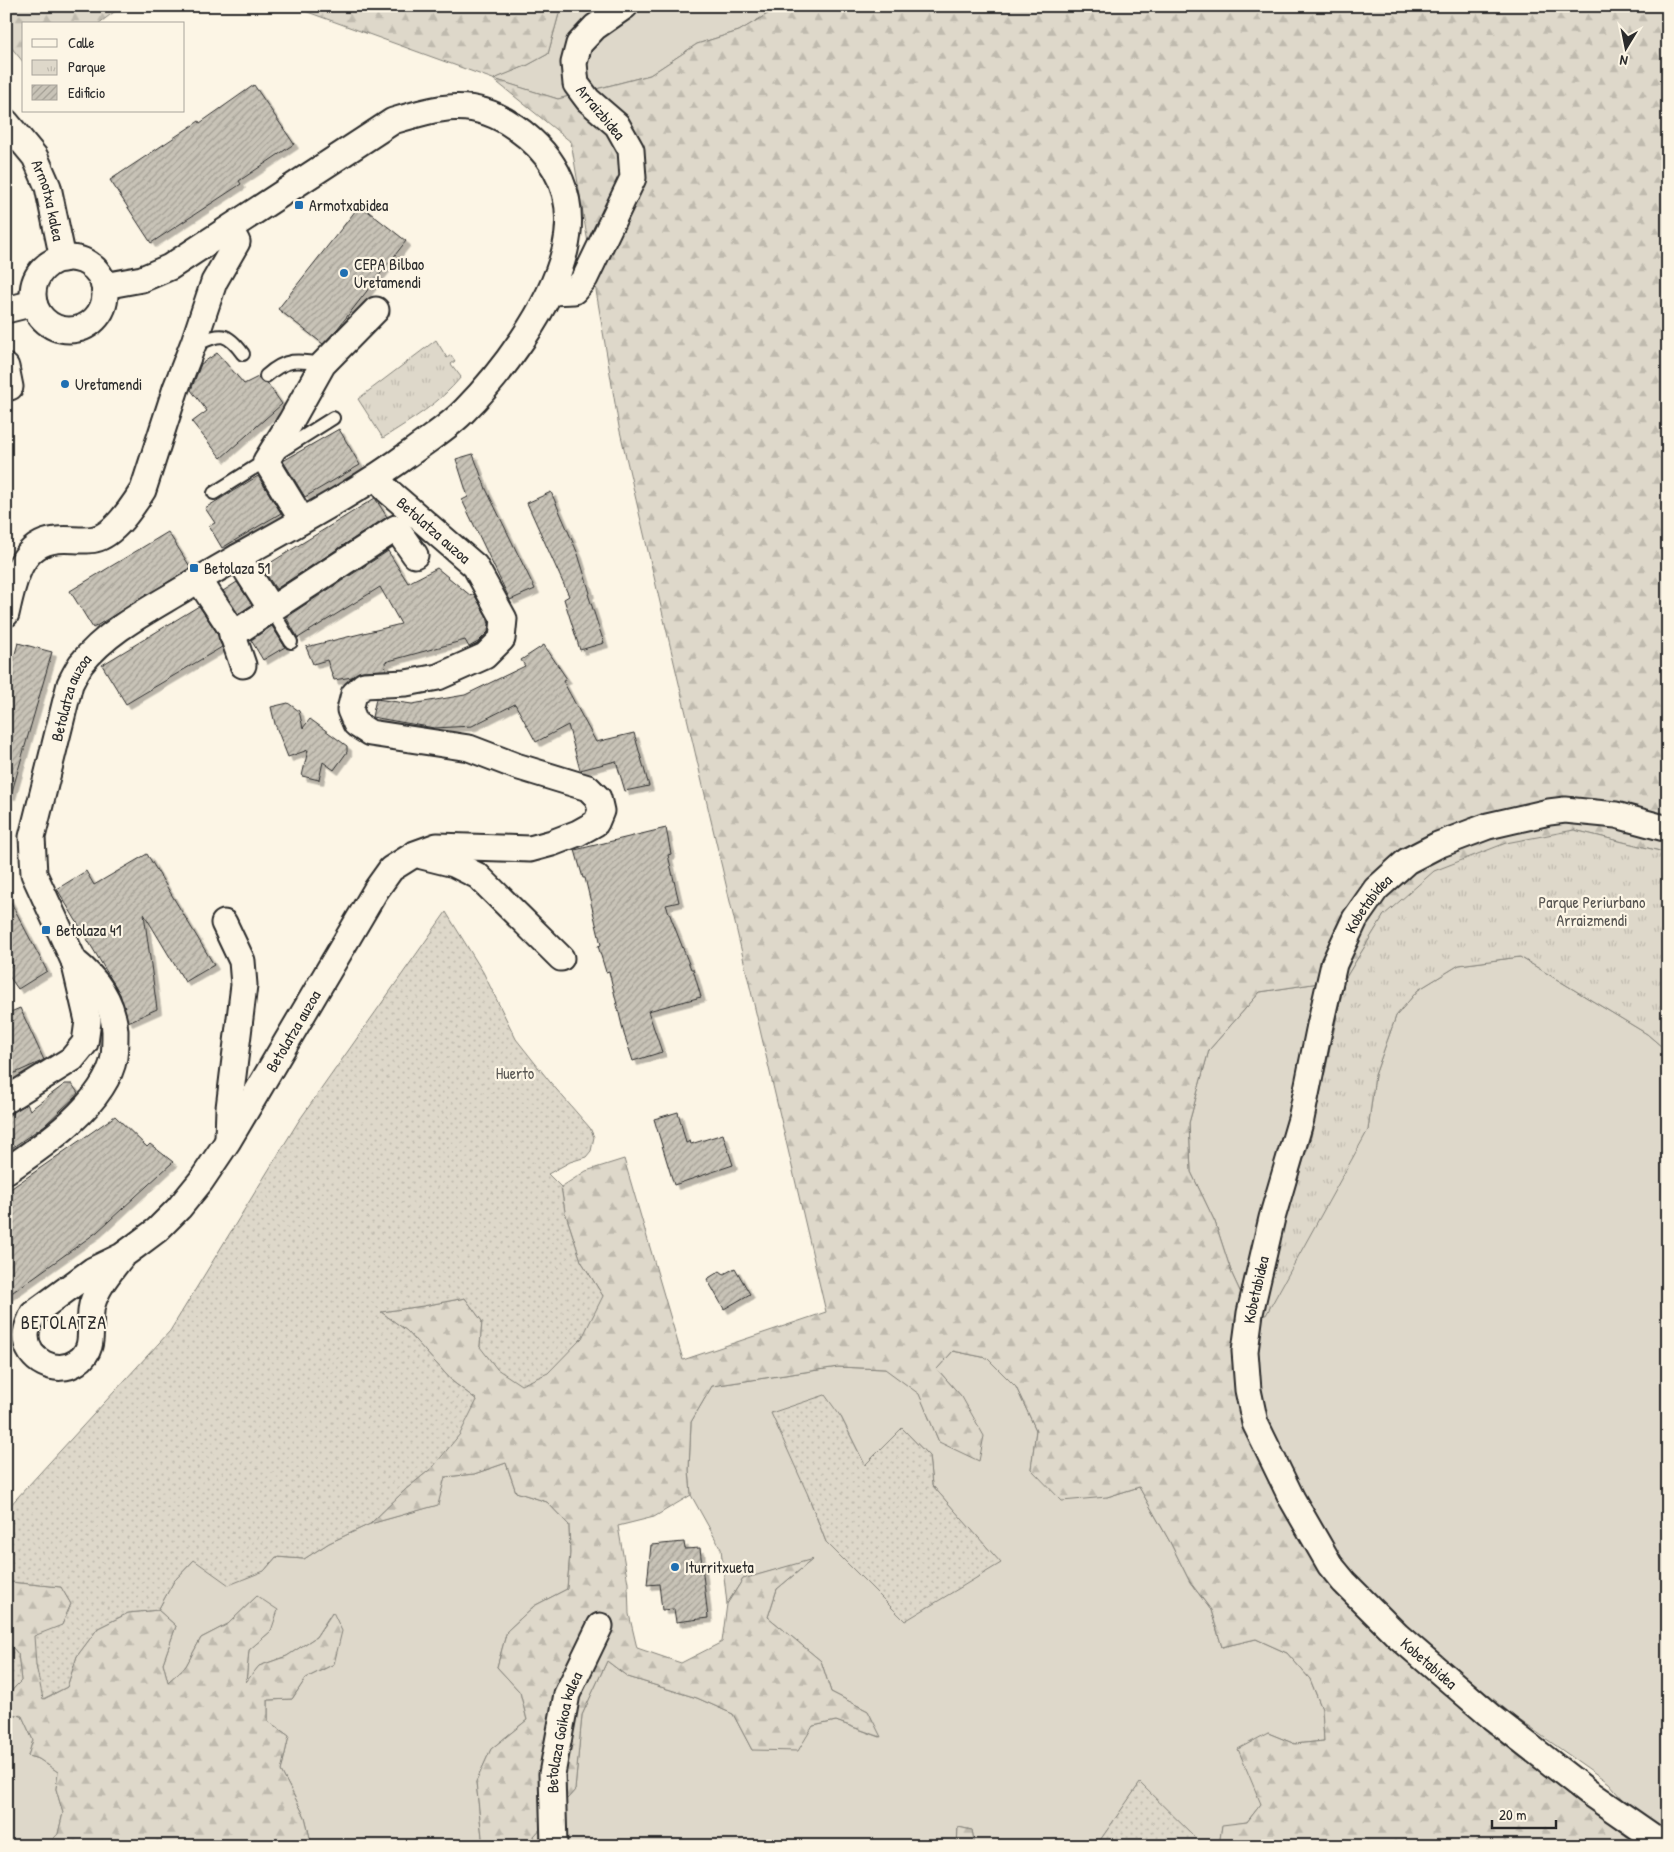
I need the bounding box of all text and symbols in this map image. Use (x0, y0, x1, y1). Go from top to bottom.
legend (22, 22, 185, 112)
north arrow (1602, 22, 1652, 72)
text: Calle (68, 32, 95, 53)
text: N (1618, 51, 1629, 71)
text: Parque (68, 56, 106, 77)
street label: Arraizbidea (571, 80, 631, 144)
text: Edificio (68, 82, 105, 103)
street label: Armotxa kalea (26, 156, 70, 243)
place label: Armotxabidea (309, 194, 388, 216)
marker: Armotxabidea (293, 199, 305, 211)
place label: CEPA Bilbao Uretamendi (354, 253, 425, 293)
marker: CEPA Bilbao Uretamendi (338, 267, 350, 279)
place label: Uretamendi (75, 373, 142, 395)
marker: Uretamendi (59, 378, 71, 390)
street label: Betolatza auzoa (392, 492, 476, 568)
place label: Betolaza 51 (204, 557, 271, 579)
marker: Betolaza 51 (188, 562, 200, 574)
street label: Betolatza auzoa (45, 649, 96, 743)
street label: Kobetabidea (1339, 869, 1397, 937)
park label: Parque Periurbano Arraizmendi (1539, 891, 1646, 931)
place label: Betolaza 41 (56, 919, 122, 941)
marker: Betolaza 41 (40, 924, 52, 936)
street label: Betolatza auzoa (260, 986, 326, 1076)
park label: Huerto (496, 1062, 535, 1084)
street label: Kobetabidea (1238, 1254, 1274, 1325)
district label: BETOLATZA (21, 1310, 107, 1335)
place label: Iturritxueta (685, 1556, 754, 1578)
marker: Iturritxueta (669, 1561, 681, 1573)
street label: Kobetabidea (1396, 1632, 1462, 1694)
street label: Betolaza Goikoa kalea (541, 1668, 587, 1794)
scale bar (1492, 1797, 1555, 1829)
text: 20 m (1499, 1804, 1526, 1825)

